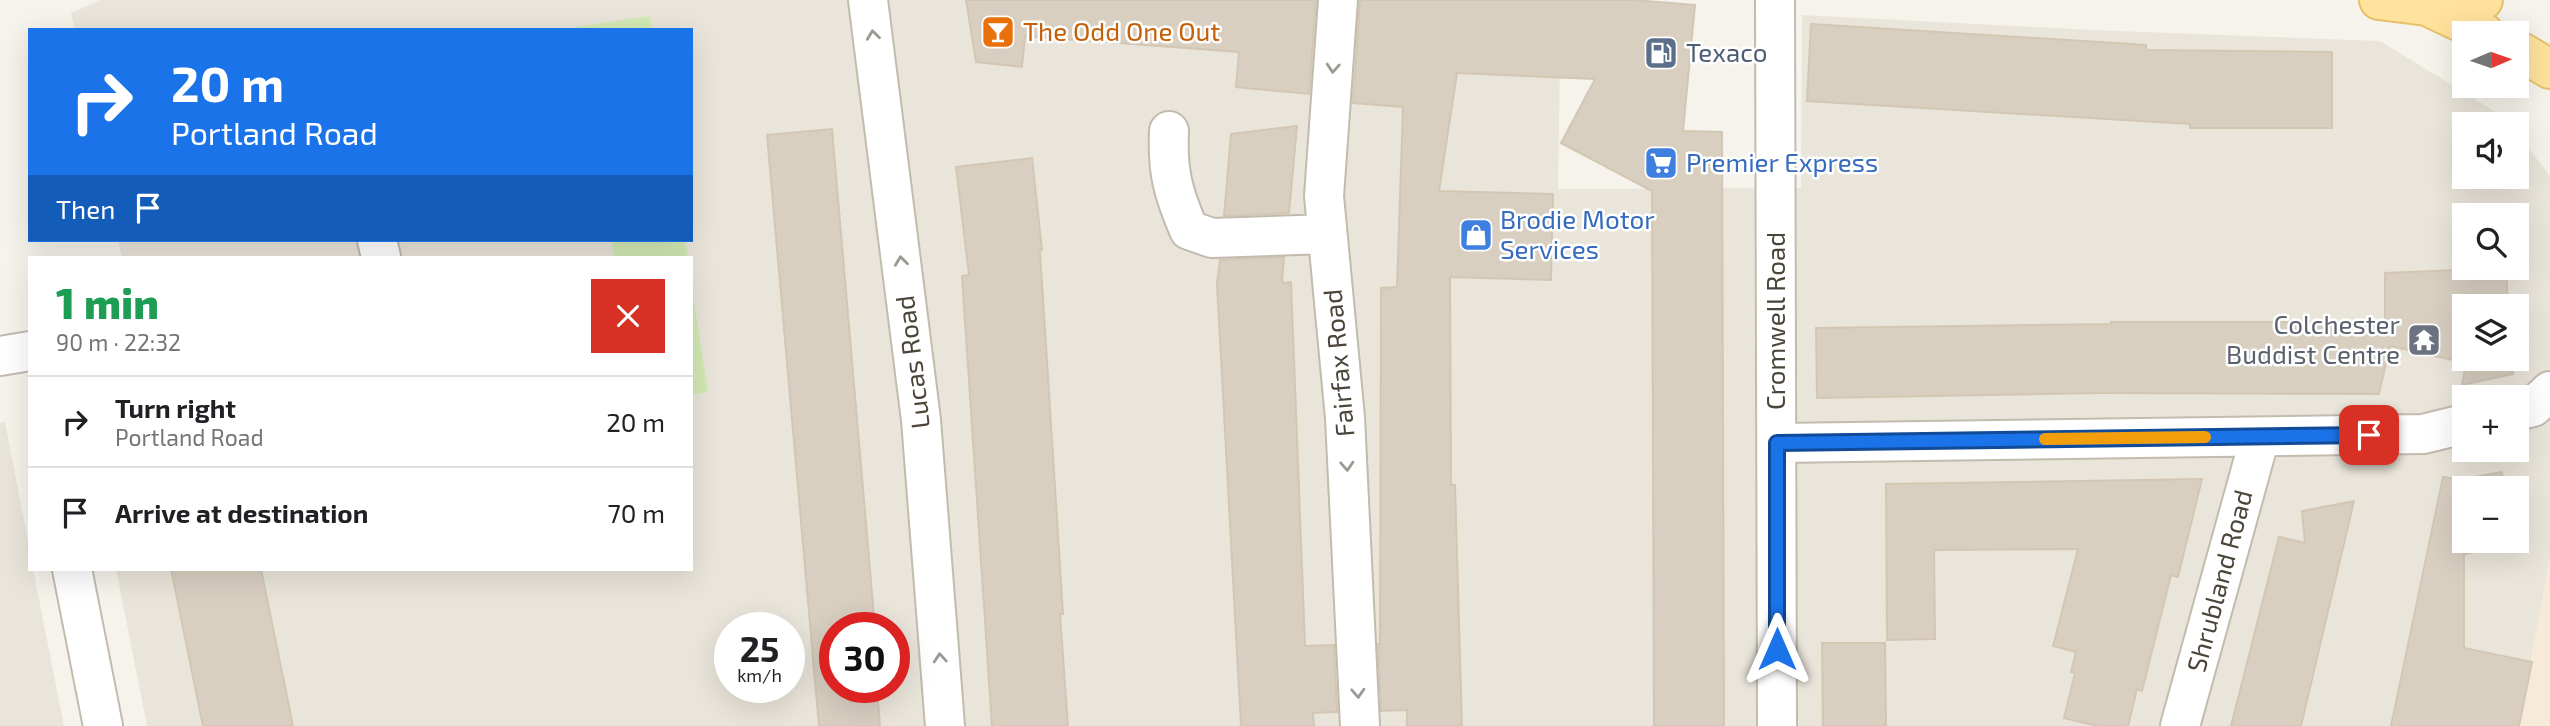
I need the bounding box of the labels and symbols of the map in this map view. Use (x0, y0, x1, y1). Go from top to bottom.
bar icon: The Odd One Out (979, 13, 1017, 51)
place label: The Odd One Out (1023, 15, 1220, 46)
north arrow (2452, 21, 2529, 98)
one-way arrow (865, 29, 880, 41)
fuel station icon: Texaco (1642, 34, 1680, 72)
place label: Texaco (1686, 36, 1767, 67)
one-way arrow (1326, 63, 1341, 74)
supermarket icon: Premier Express (1642, 144, 1680, 182)
place label: Premier Express (1686, 146, 1878, 177)
place label: Brodie Motor Services (1500, 203, 1655, 264)
shop icon: Brodie Motor Services (1457, 216, 1495, 254)
street label: Cromwell Road (1759, 232, 1790, 410)
one-way arrow (894, 255, 909, 267)
street label: Fairfax Road (1316, 288, 1359, 438)
street label: Lucas Road (888, 294, 935, 431)
place label: Colchester Buddist Centre (2226, 308, 2400, 369)
temple icon: Colchester Buddist Centre (2405, 321, 2443, 359)
pin (2339, 405, 2399, 465)
one-way arrow (1340, 460, 1355, 471)
street label: Shrubland Road (2179, 486, 2258, 675)
speed limit sign: 30 (819, 612, 910, 703)
position arrow (1740, 612, 1814, 686)
one-way arrow (933, 652, 948, 663)
one-way arrow (1351, 688, 1366, 699)

